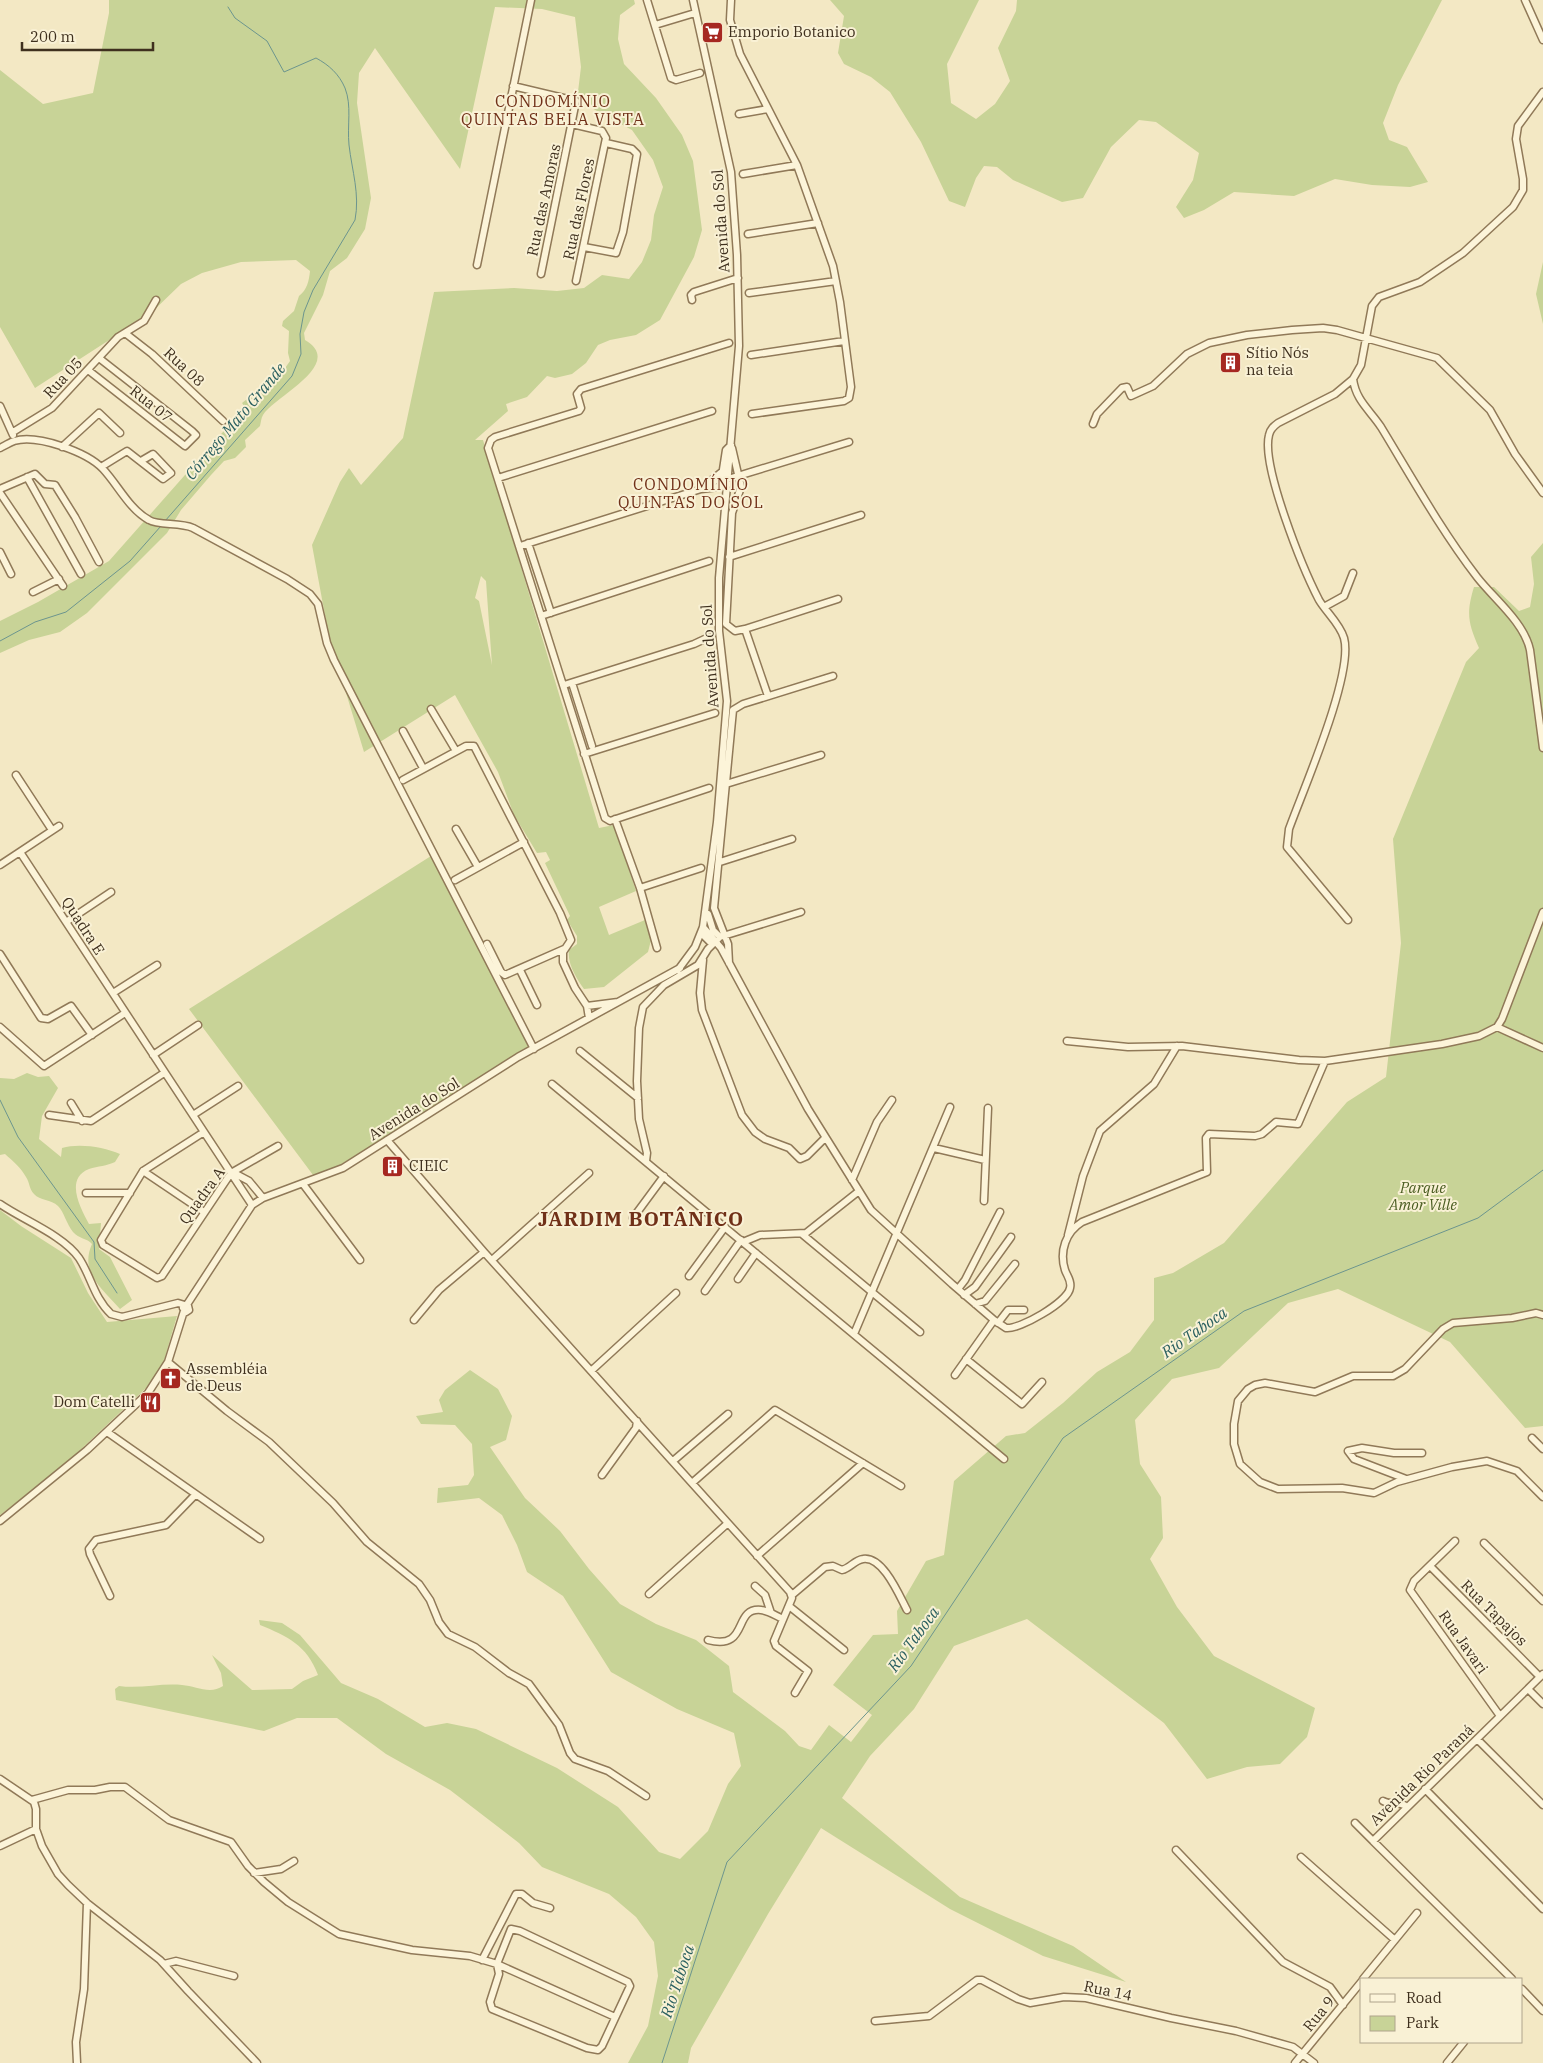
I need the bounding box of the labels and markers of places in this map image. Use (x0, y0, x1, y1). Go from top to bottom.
supermarket icon: Emporio Botanico (700, 20, 724, 44)
place label: Emporio Botanico (728, 22, 855, 41)
place label: Sítio Nós na teia (1246, 343, 1309, 379)
building icon: Sítio Nós na teia (1218, 350, 1242, 374)
building icon: CIEIC (381, 1154, 405, 1178)
place label: CIEIC (409, 1156, 448, 1175)
place label: Assembléia de Deus (186, 1359, 268, 1395)
church icon: Assembléia de Deus (158, 1366, 182, 1390)
restaurant icon: Dom Catelli (139, 1390, 163, 1414)
place label: Dom Catelli (53, 1392, 135, 1411)

